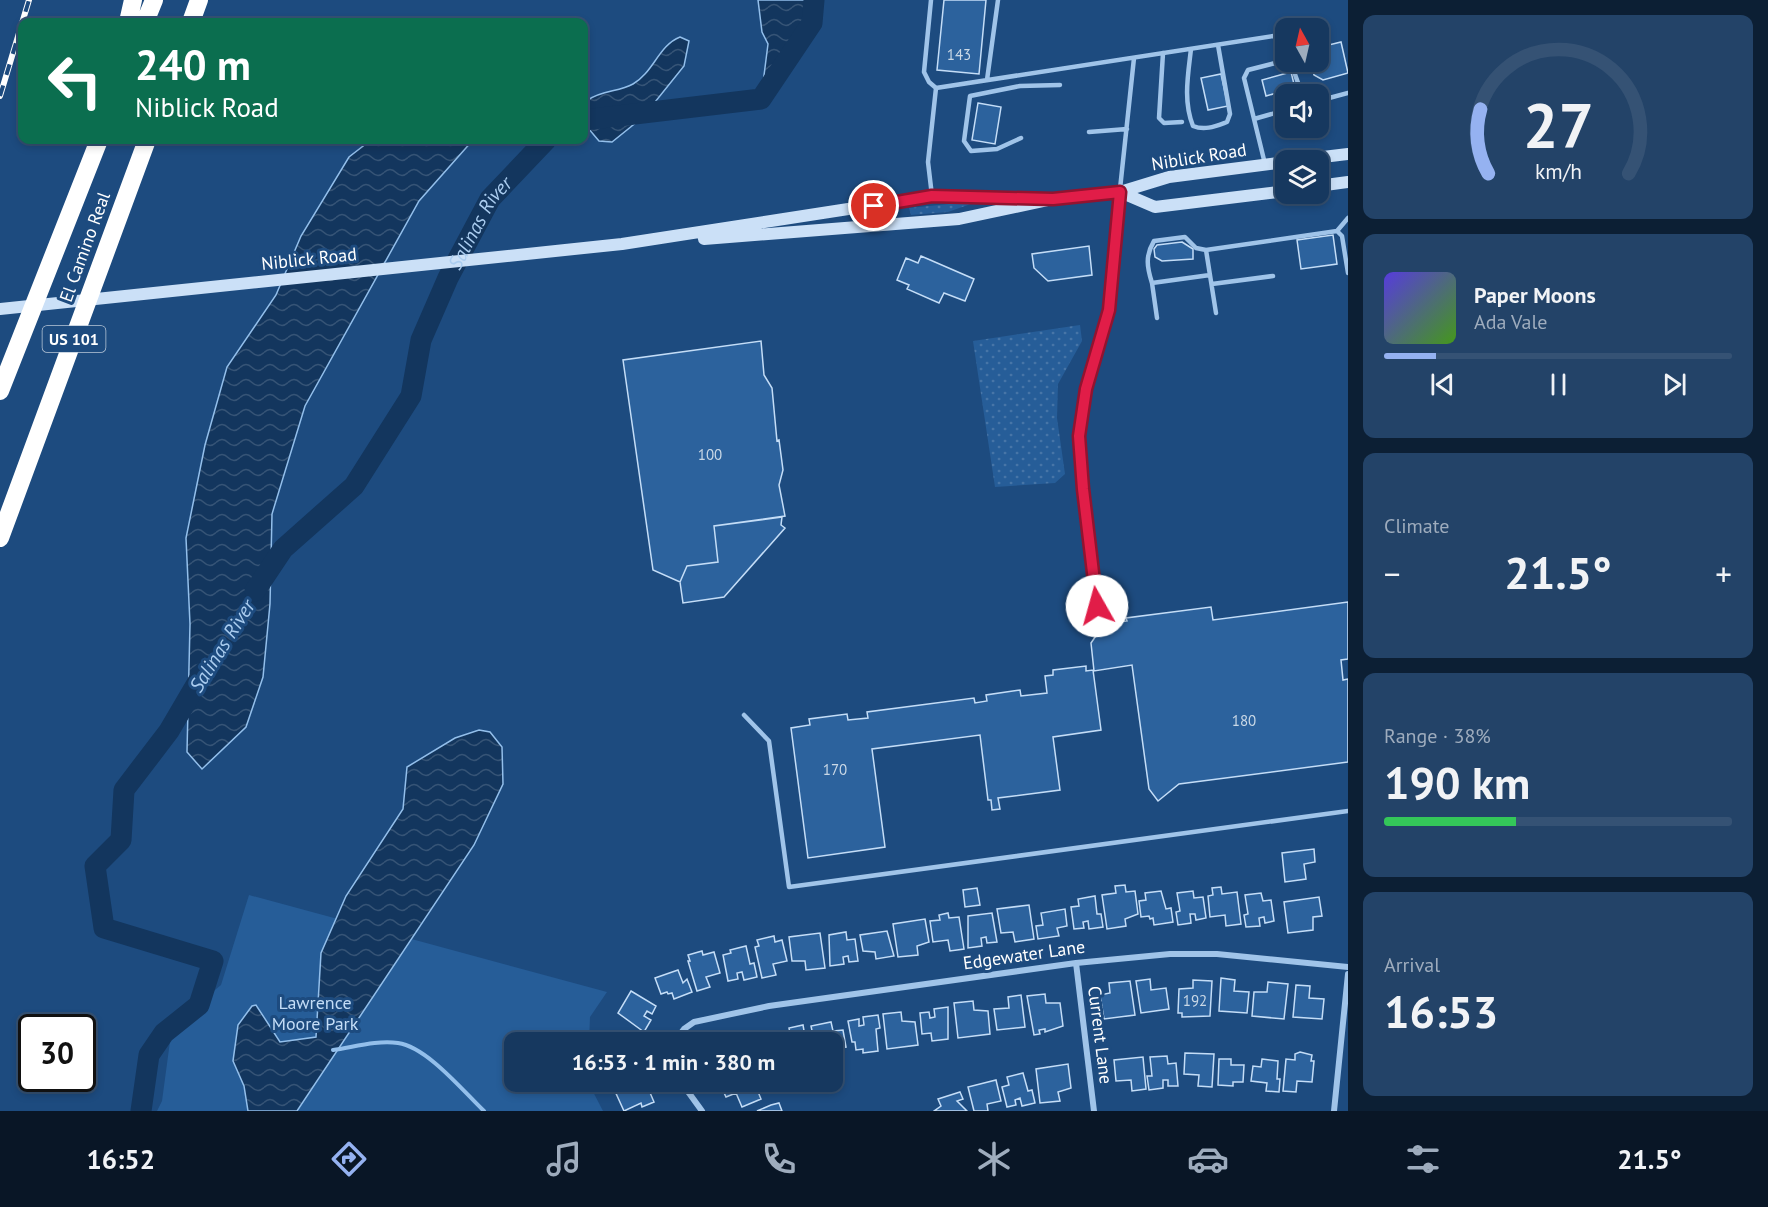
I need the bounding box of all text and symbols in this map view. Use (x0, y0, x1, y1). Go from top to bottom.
north arrow (1275, 18, 1329, 72)
map controls (1275, 18, 1329, 204)
text: 240 m (135, 37, 251, 92)
icon: left (36, 42, 114, 120)
house number: 143 (947, 45, 971, 64)
button: sound (1275, 84, 1329, 138)
text: 27 (1523, 84, 1593, 165)
text: Niblick Road (135, 90, 279, 124)
street label: Niblick Road (1150, 138, 1248, 175)
button: layers (1275, 150, 1329, 204)
text: km/h (1534, 157, 1581, 185)
water label: Salinas River (442, 170, 519, 274)
pin (848, 180, 899, 231)
street label: El Camino Real (54, 188, 115, 305)
icon: arrive (857, 189, 890, 222)
street label: Niblick Road (260, 242, 358, 275)
text: Paper Moons (1474, 281, 1596, 309)
text: Ada Vale (1474, 309, 1547, 335)
road number: US 101 (42, 326, 106, 352)
icon: previous (1426, 368, 1459, 401)
icon: pause (1542, 368, 1575, 401)
icon: next (1658, 368, 1691, 401)
house number: 100 (698, 445, 722, 464)
text: Climate (1384, 513, 1450, 539)
text: 21.5° (1504, 543, 1612, 601)
text: − (1384, 552, 1401, 595)
text: + (1715, 552, 1732, 595)
position arrow (1065, 574, 1129, 638)
water label: Salinas River (183, 594, 261, 697)
house number: 180 (1232, 711, 1256, 730)
text: Range · 38% (1384, 723, 1491, 749)
text: 190 km (1384, 753, 1530, 811)
house number: 170 (823, 760, 847, 779)
street label: Edgewater Lane (961, 935, 1086, 974)
text: Arrival (1384, 952, 1440, 978)
text: 16:53 (1384, 982, 1498, 1040)
street label: Current Lane (1083, 985, 1118, 1085)
park label: Lawrence Moore Park (272, 991, 359, 1035)
house number: 192 (1183, 991, 1207, 1010)
speed limit sign: 30 (18, 1014, 96, 1092)
text: 16:53 · 1 min · 380 m (572, 1048, 775, 1076)
icon: directions (328, 1138, 370, 1180)
icon: music (543, 1138, 585, 1180)
icon: phone (758, 1138, 800, 1180)
icon: climate (973, 1138, 1015, 1180)
icon: car (1187, 1138, 1229, 1180)
icon: filters (1402, 1138, 1444, 1180)
text: 16:52 (86, 1142, 155, 1176)
text: 21.5° (1617, 1142, 1682, 1176)

